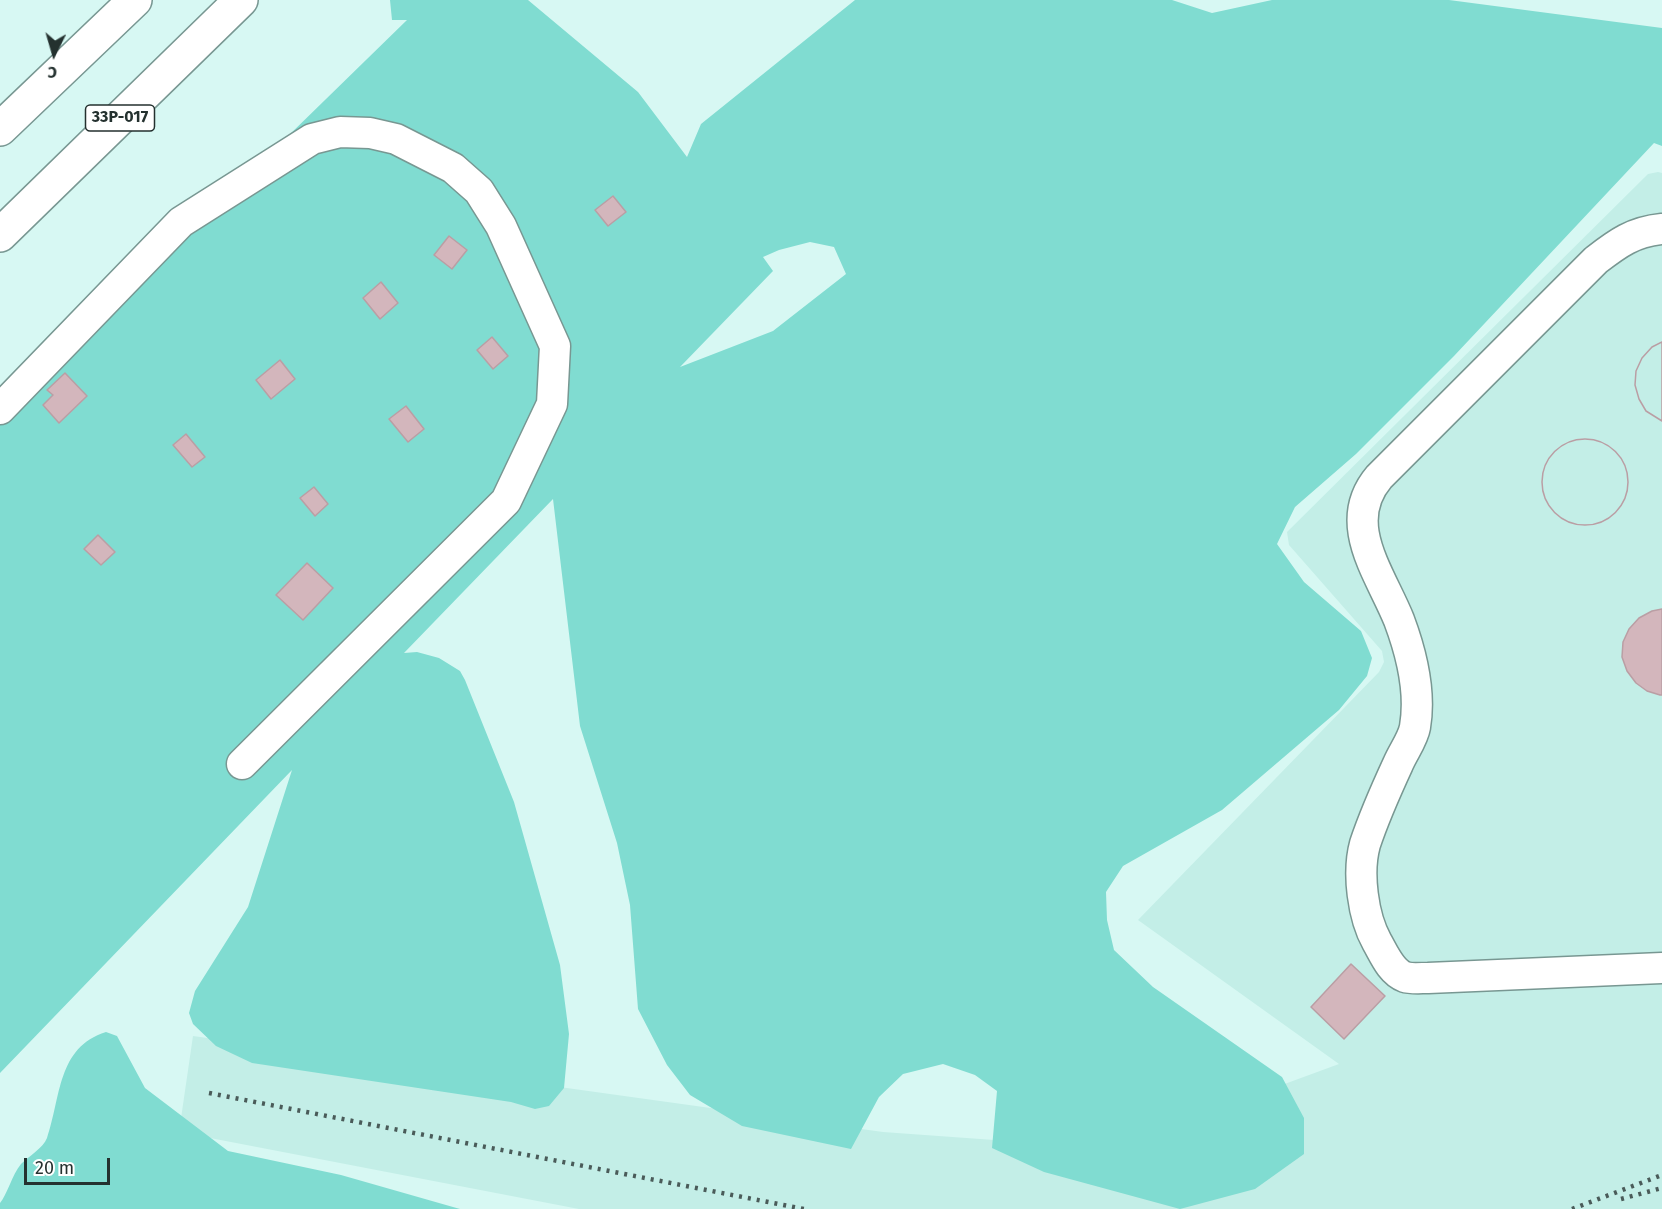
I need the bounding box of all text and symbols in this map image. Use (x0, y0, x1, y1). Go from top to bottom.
north arrow (24, 24, 84, 84)
text: С (47, 63, 58, 82)
road number: 33Р-017 (86, 105, 154, 131)
scale bar (27, 1146, 112, 1184)
text: 20 m (35, 1157, 74, 1179)

